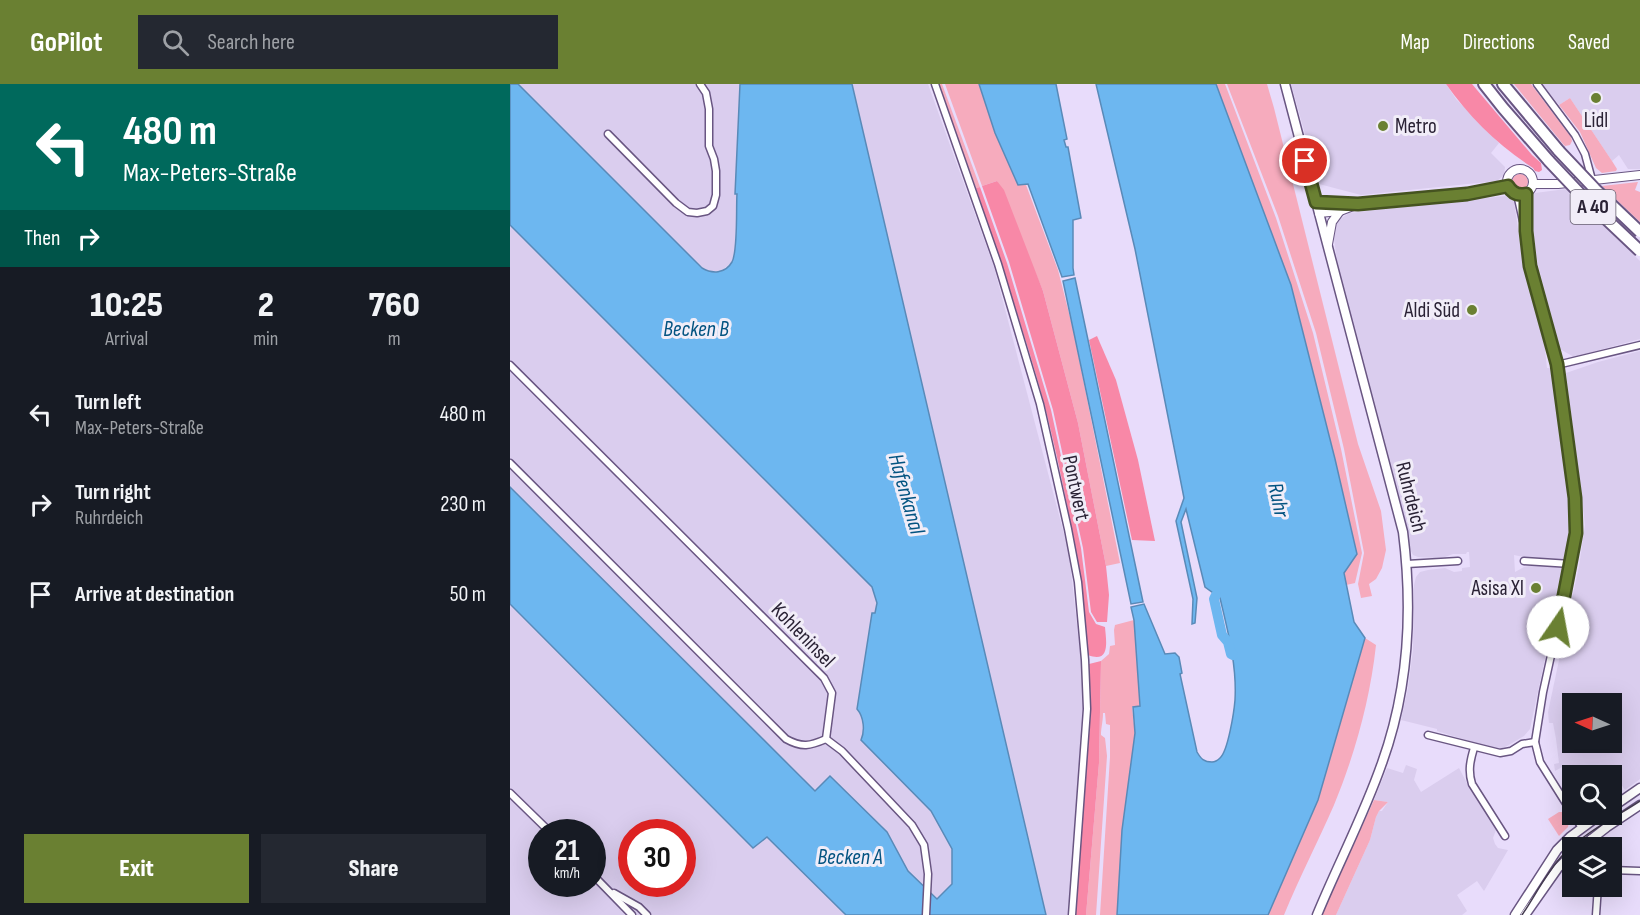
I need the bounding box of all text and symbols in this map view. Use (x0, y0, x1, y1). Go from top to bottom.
search box (138, 15, 558, 69)
text: GoPilot (30, 26, 102, 59)
icon: search (159, 26, 192, 59)
text: Search here (207, 29, 295, 56)
text: Map (1400, 30, 1430, 55)
text: Directions (1463, 30, 1535, 55)
text: Saved (1568, 30, 1610, 55)
marker: Lidl (1589, 91, 1603, 105)
text: 480 m (123, 106, 217, 157)
icon: left (24, 108, 102, 186)
place label: Lidl (1584, 108, 1608, 133)
place label: Metro (1395, 114, 1437, 139)
marker: Metro (1376, 119, 1390, 133)
pin (1279, 135, 1330, 186)
icon: arrive (1288, 144, 1321, 177)
text: Max-Peters-Straße (123, 157, 297, 189)
road number: A 40 (1570, 190, 1616, 224)
icon: right (72, 222, 105, 255)
text: Then (24, 225, 60, 252)
text: 10:25 (90, 284, 163, 327)
text: 2 (258, 284, 274, 327)
text: 760 (368, 284, 420, 327)
place label: Aldi Süd (1403, 298, 1460, 323)
marker: Aldi Süd (1465, 303, 1479, 317)
water label: Becken B (663, 316, 729, 343)
text: Arrival (105, 327, 148, 351)
text: min (253, 327, 278, 351)
text: m (388, 327, 401, 351)
text: Turn left (75, 389, 141, 416)
icon: left (24, 398, 57, 431)
text: 480 m (440, 401, 486, 428)
text: Max-Peters-Straße (75, 416, 204, 440)
water label: Hafenkanal (882, 451, 931, 538)
street label: Pontwert (1057, 453, 1095, 523)
street label: Ruhrdeich (1390, 459, 1432, 535)
text: Turn right (75, 479, 151, 506)
water label: Ruhr (1261, 480, 1295, 520)
icon: right (24, 488, 57, 521)
text: 230 m (440, 491, 486, 518)
text: Ruhrdeich (75, 506, 143, 530)
place label: Asisa XI (1471, 576, 1524, 601)
icon: arrive (24, 578, 57, 611)
text: Arrive at destination (75, 581, 234, 608)
text: 50 m (450, 581, 486, 608)
marker: Asisa XI (1529, 581, 1543, 595)
position arrow (1526, 595, 1590, 659)
street label: Kohleninsel (766, 597, 840, 673)
north arrow (1562, 693, 1622, 753)
map controls (1562, 693, 1622, 897)
button: search (1562, 765, 1622, 825)
speed limit sign: 30 (618, 819, 696, 897)
text: 21 (555, 833, 579, 869)
button: Exit (24, 834, 249, 903)
button: Share (261, 834, 486, 903)
button: layers (1562, 837, 1622, 897)
water label: Becken A (817, 844, 883, 871)
text: km/h (554, 864, 580, 883)

